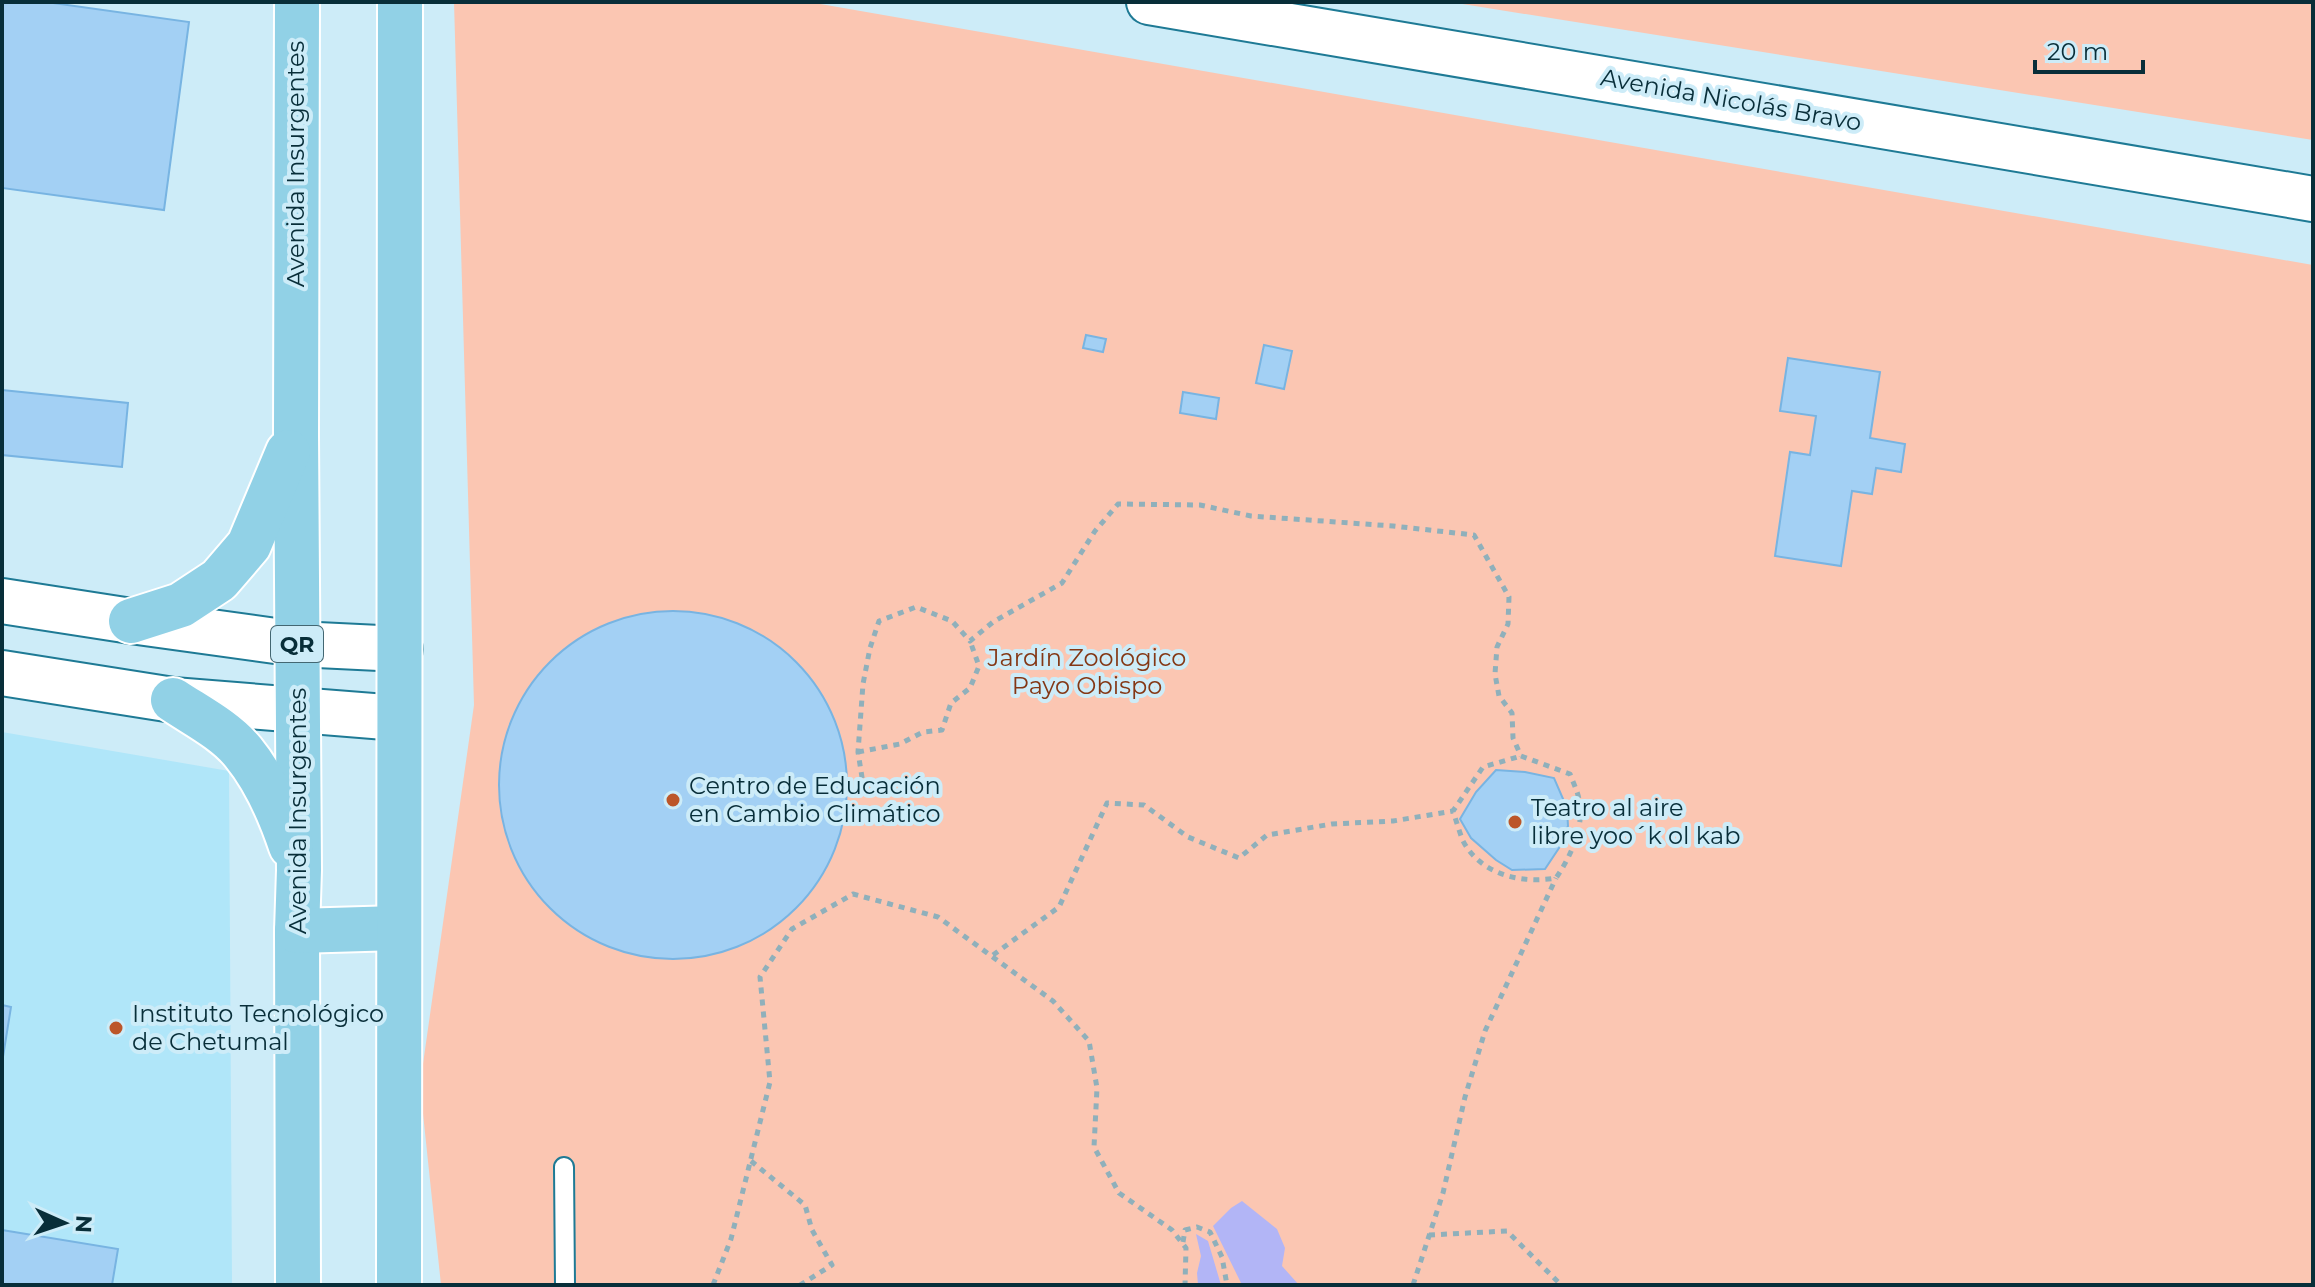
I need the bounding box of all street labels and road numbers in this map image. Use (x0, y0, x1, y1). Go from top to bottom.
street label: Avenida Insurgentes (281, 41, 310, 287)
street label: Avenida Nicolás Bravo (1598, 62, 1864, 137)
road number: QR (271, 626, 323, 662)
street label: Avenida Insurgentes (283, 688, 312, 934)

